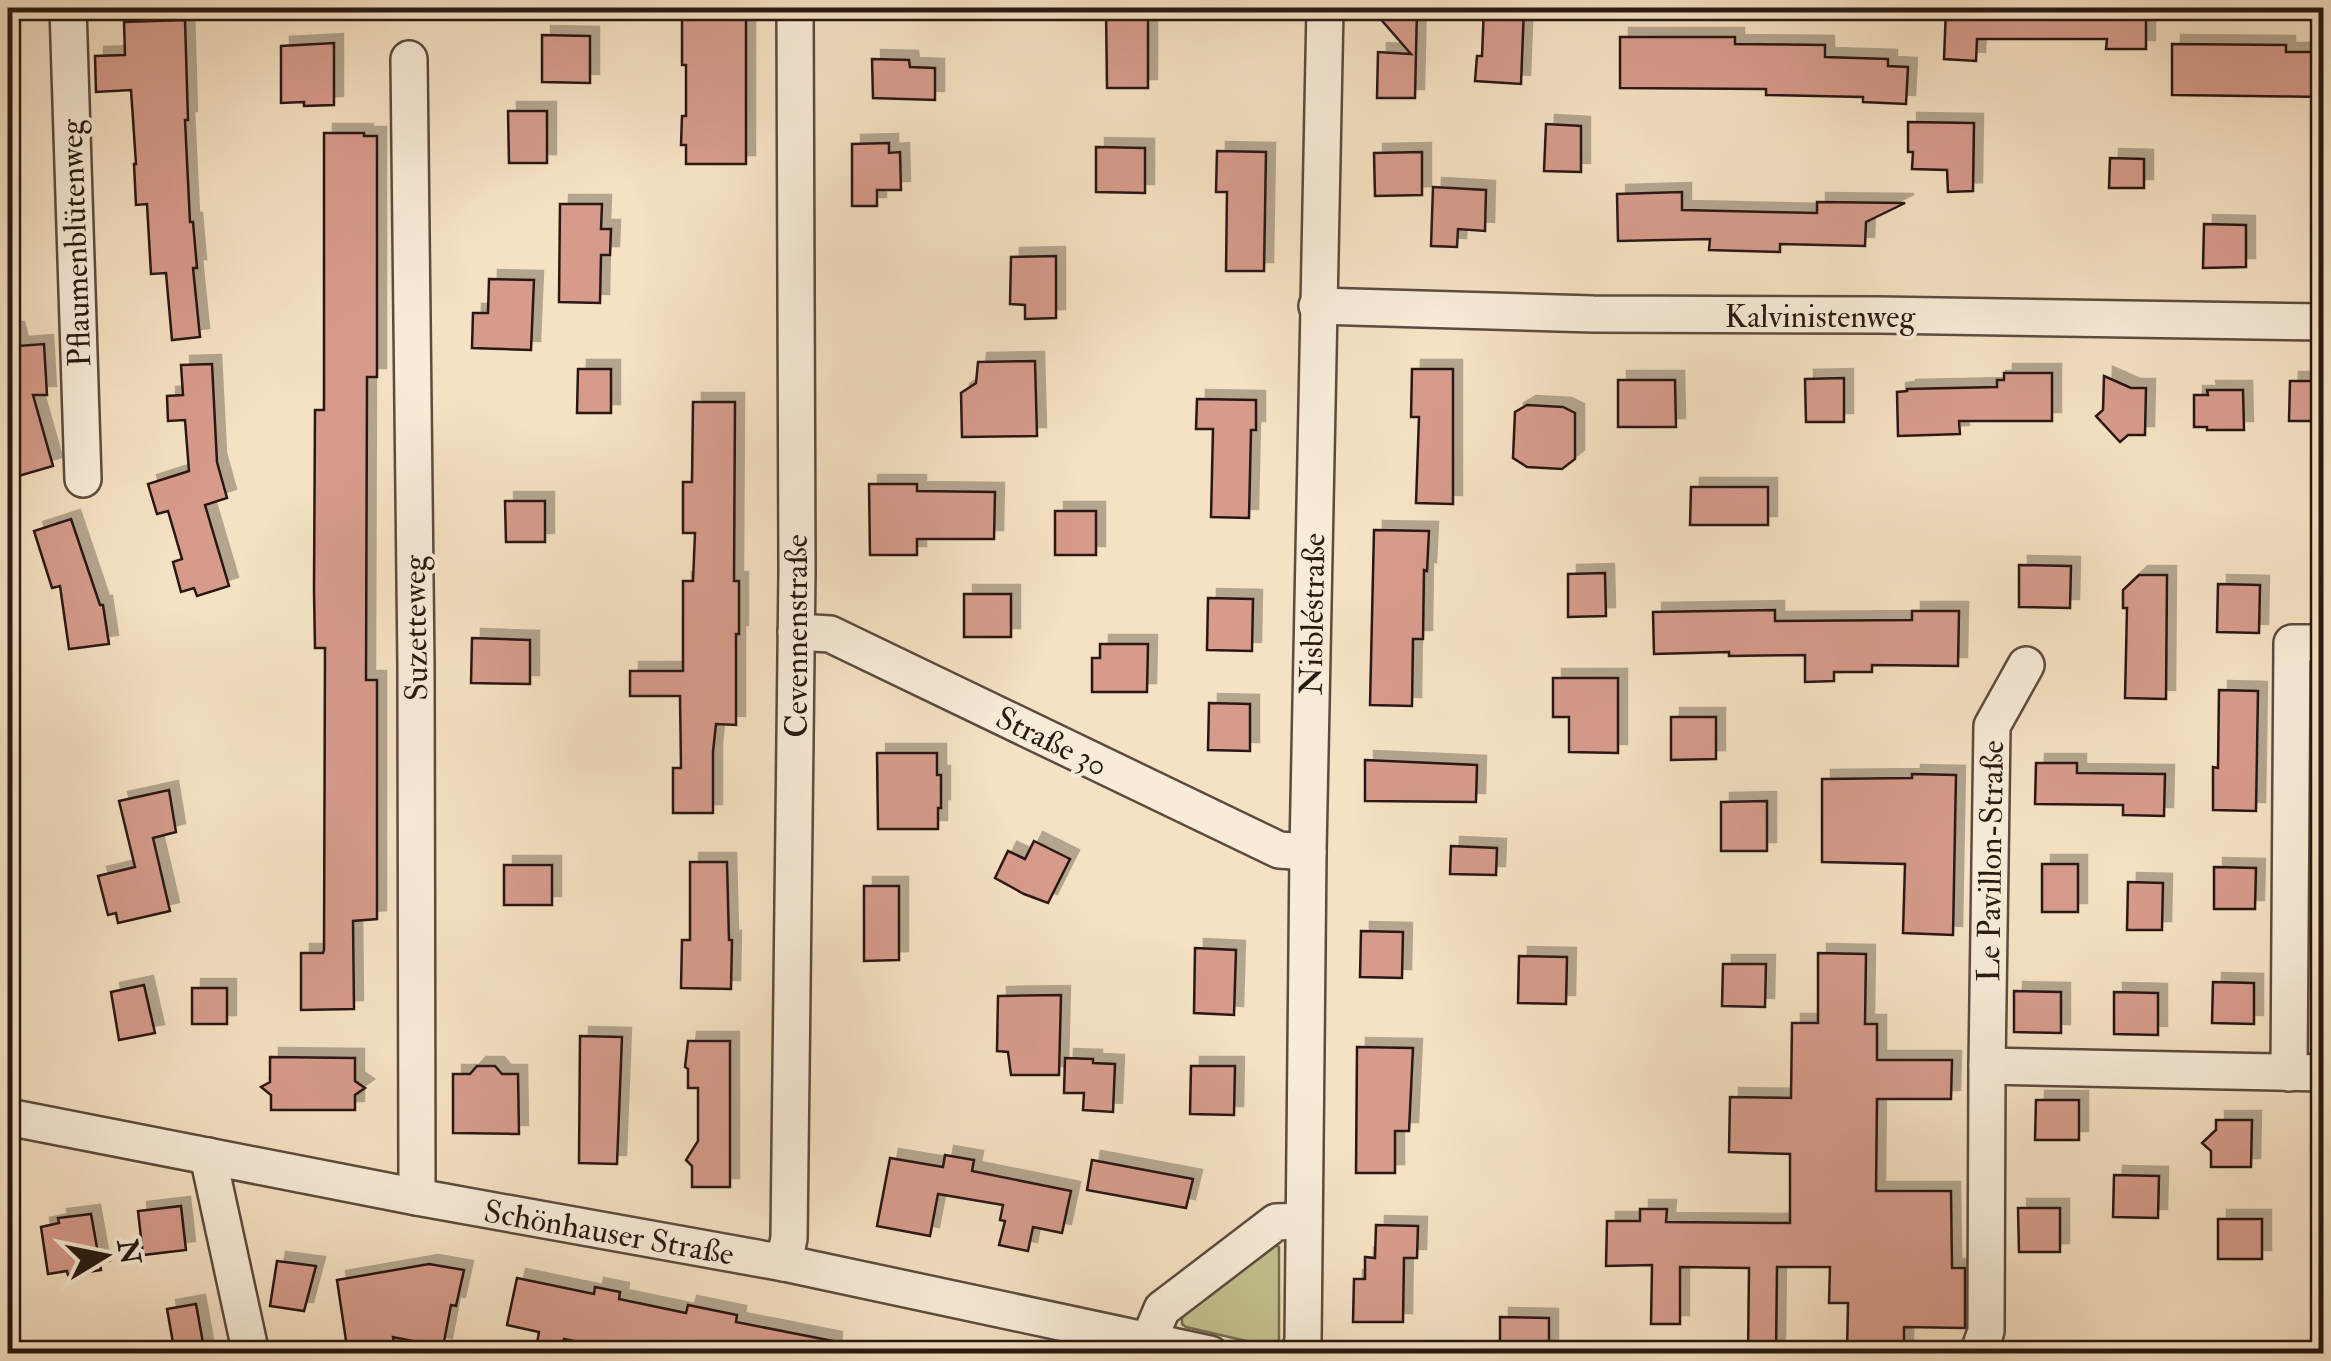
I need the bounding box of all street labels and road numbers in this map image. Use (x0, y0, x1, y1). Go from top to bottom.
street label: Pflaumenblütenweg (52, 117, 100, 368)
street label: Kalvinistenweg (1725, 297, 1916, 337)
street label: Nisbléstraße (1292, 533, 1334, 695)
street label: Cevennenstraße (777, 534, 817, 738)
street label: Suzetteweg (395, 553, 437, 701)
street label: Straße 30 (989, 698, 1114, 786)
street label: Le Pavillon-Straße (1969, 740, 2013, 982)
street label: Schönhauser Straße (481, 1191, 737, 1275)

